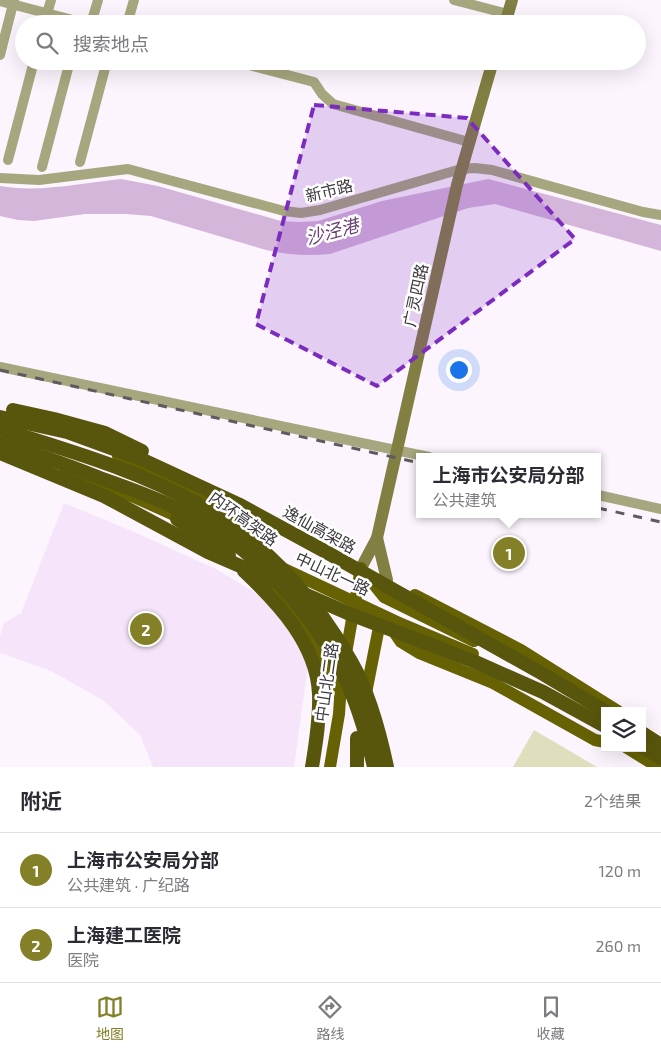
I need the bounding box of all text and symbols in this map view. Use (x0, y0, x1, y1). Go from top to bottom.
search box (15, 15, 646, 70)
icon: search (33, 29, 61, 57)
text: 搜索地点 (73, 32, 149, 55)
street label: 新市路 (303, 175, 355, 205)
water label: 沙泾港 (303, 213, 364, 249)
street label: 广灵四路 (399, 262, 431, 328)
your location (446, 357, 472, 383)
popup (416, 453, 601, 518)
text: 上海市公安局分部 (432, 463, 585, 486)
street label: 内环高架路 (206, 487, 282, 549)
text: 公共建筑 (432, 490, 497, 509)
street label: 逸仙高架路 (280, 501, 360, 557)
pin: 1 (493, 534, 525, 572)
street label: 中山北一路 (293, 547, 373, 599)
pin: 2 (130, 610, 162, 648)
street label: 中山北二路 (311, 641, 341, 723)
map controls (601, 707, 646, 752)
button: layers (601, 707, 646, 752)
text: 附近 (20, 788, 62, 813)
text: 2个结果 (584, 791, 641, 810)
text: 上海市公安局分部 (67, 848, 219, 871)
text: 1 (33, 861, 39, 880)
text: 120 m (598, 861, 641, 880)
text: 公共建筑 · 广纪路 (67, 875, 190, 894)
text: 上海建工医院 (67, 923, 181, 946)
text: 2 (31, 936, 41, 955)
text: 260 m (596, 936, 641, 955)
text: 医院 (67, 950, 99, 969)
tab: 地图 (96, 993, 124, 1043)
tab: 路线 (316, 993, 344, 1043)
tab: 收藏 (537, 993, 565, 1043)

